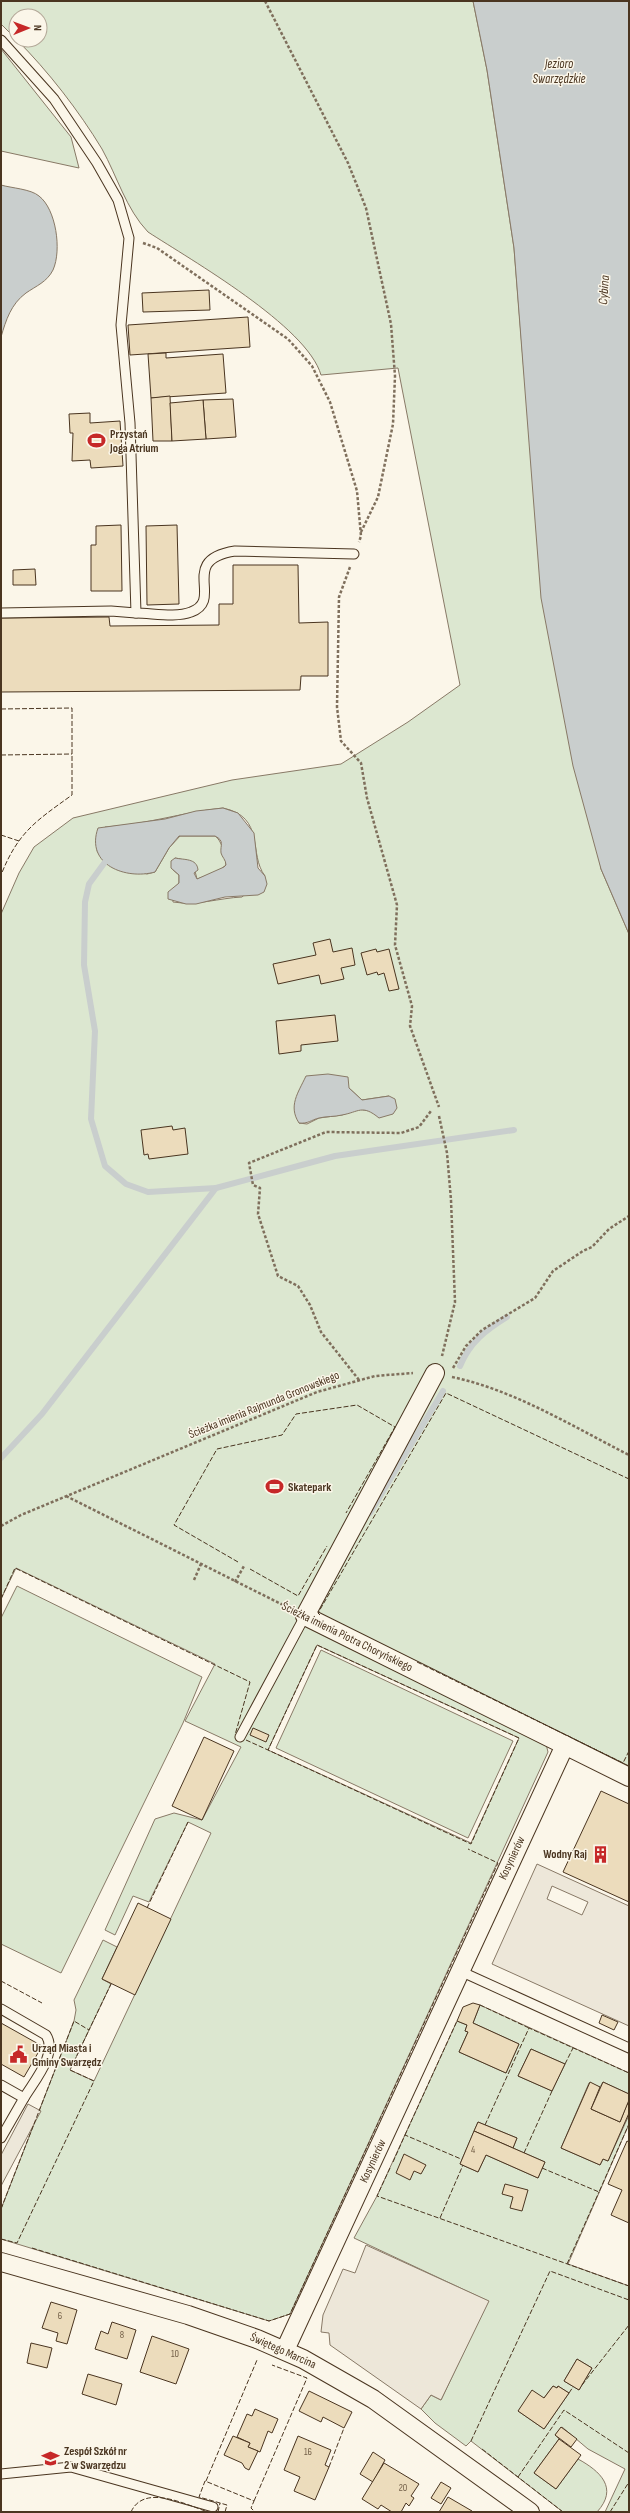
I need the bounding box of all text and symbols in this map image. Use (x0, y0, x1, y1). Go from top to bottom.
north arrow (8, 8, 48, 48)
text: N (31, 25, 44, 31)
water label: Jezioro Swarzędzkie (532, 56, 586, 87)
water label: Cybina (595, 274, 613, 305)
place label: Przystań Joga Atrium (109, 427, 159, 456)
sports icon: Przystań Joga Atrium (87, 431, 107, 451)
street label: Ścieżka imienia Rajmunda Gronowskiego (186, 1368, 342, 1442)
sports icon: Skatepark (265, 1477, 285, 1497)
place label: Skatepark (288, 1480, 331, 1495)
street label: Ścieżka imienia Piotra Choryńskiego (279, 1599, 415, 1675)
street label: Kosynierów (495, 1834, 529, 1882)
building icon: Wodny Raj (590, 1844, 610, 1864)
place label: Wodny Raj (543, 1847, 587, 1862)
place label: Urząd Miasta i Gminy Swarzędz (32, 2041, 102, 2070)
public building icon: Urząd Miasta i Gminy Swarzędz (9, 2045, 29, 2065)
street label: Kosynierów (356, 2137, 390, 2185)
house number: 4 (471, 2144, 475, 2156)
house number: 6 (58, 2310, 62, 2322)
house number: 8 (120, 2329, 124, 2341)
street label: Świętego Marcina (248, 2330, 319, 2372)
house number: 10 (171, 2348, 179, 2360)
place label: Zespół Szkół nr 2 w Swarzędzu (64, 2444, 127, 2473)
house number: 16 (304, 2446, 312, 2458)
school or university icon: Zespół Szkół nr 2 w Swarzędzu (41, 2448, 61, 2468)
house number: 20 (399, 2482, 407, 2494)

